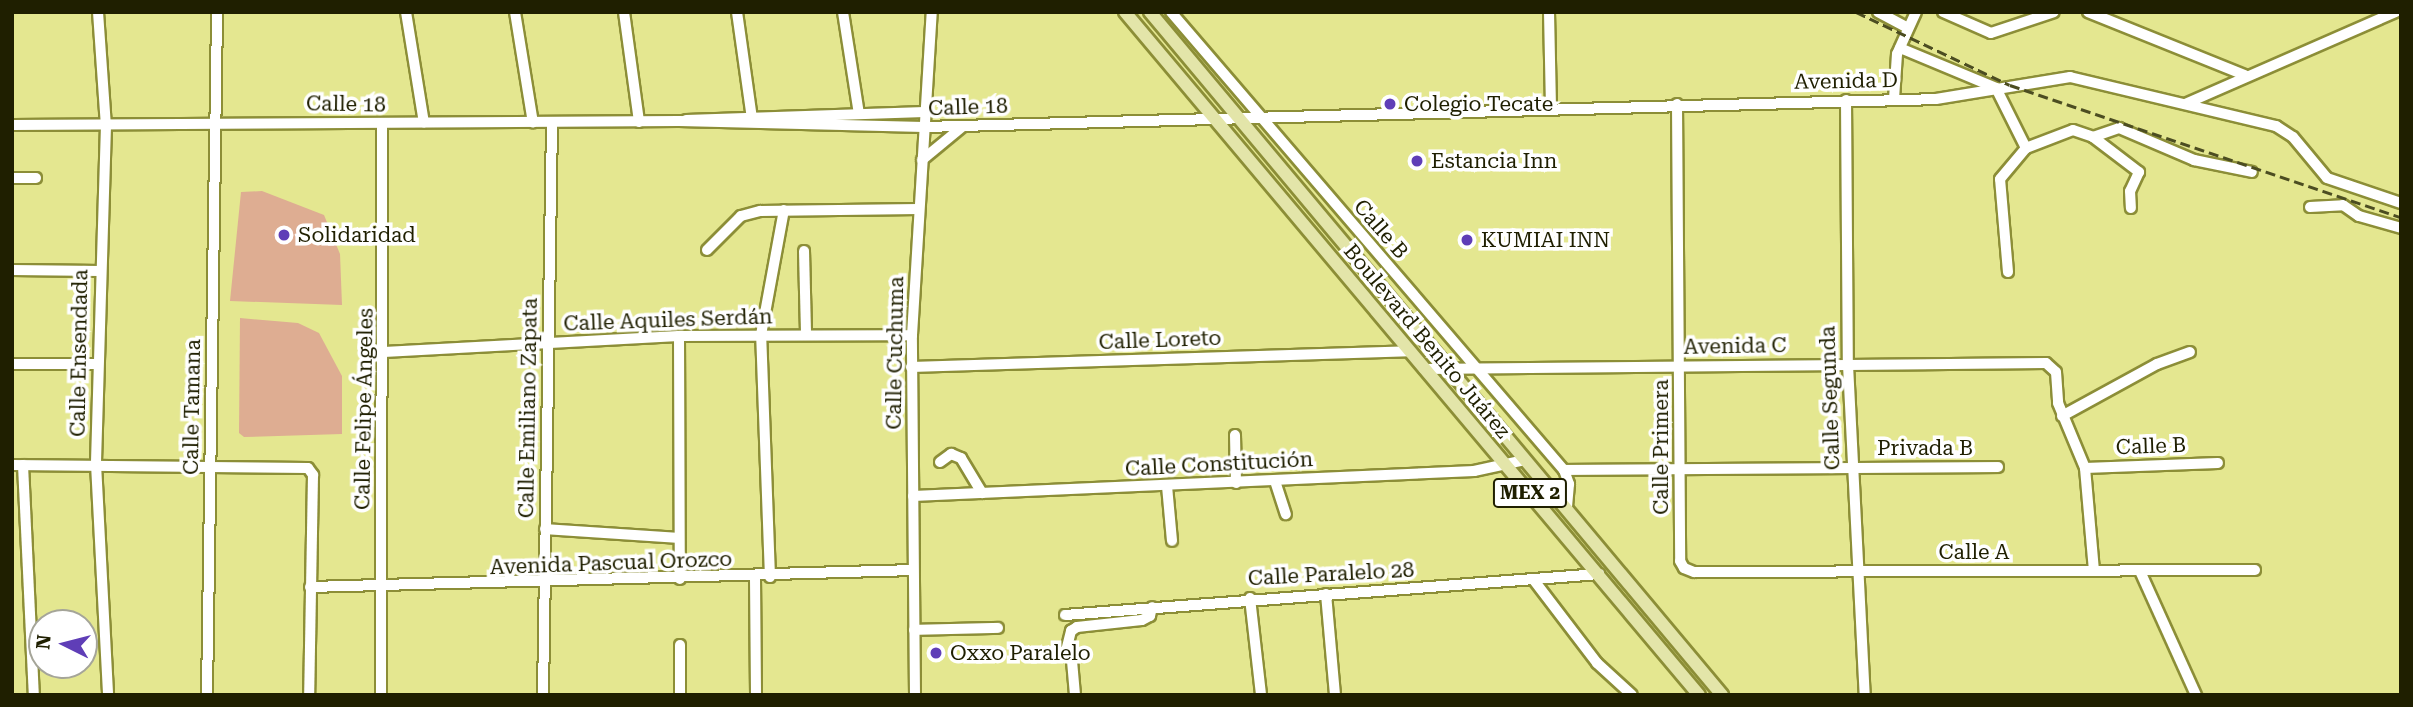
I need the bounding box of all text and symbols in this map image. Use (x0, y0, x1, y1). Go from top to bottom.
street label: Avenida D (1794, 67, 1898, 95)
street label: Calle 18 (306, 91, 386, 117)
place label: Colegio Tecate (1404, 91, 1553, 117)
street label: Calle 18 (928, 93, 1008, 121)
marker: Colegio Tecate (1382, 96, 1398, 112)
place label: Estancia Inn (1431, 148, 1557, 174)
marker: Estancia Inn (1409, 153, 1425, 169)
street label: Calle B (1348, 194, 1414, 264)
place label: Solidaridad (298, 222, 416, 248)
marker: Solidaridad (276, 227, 292, 243)
place label: KUMIAI INN (1481, 227, 1610, 253)
marker: KUMIAI INN (1459, 232, 1475, 248)
street label: Boulevard Benito Juárez (1338, 239, 1516, 443)
street label: Calle Ensendada (65, 269, 93, 437)
street label: Calle Cuchuma (881, 276, 909, 430)
street label: Calle Emiliano Zapata (513, 298, 543, 518)
street label: Calle Aquiles Serdán (563, 304, 773, 336)
street label: Calle Felipe Ángeles (350, 308, 378, 510)
street label: Calle Loreto (1098, 325, 1222, 355)
street label: Calle Segunda (1815, 325, 1845, 471)
street label: Avenida C (1683, 333, 1787, 359)
street label: Calle Tamana (178, 339, 206, 475)
street label: Calle Primera (1648, 379, 1674, 515)
street label: Calle B (2115, 432, 2187, 460)
street label: Privada B (1877, 435, 1973, 461)
street label: Calle Constitución (1124, 446, 1314, 482)
road number: MEX 2 (1492, 478, 1568, 508)
street label: Calle A (1939, 539, 2009, 565)
street label: Avenida Pascual Orozco (489, 546, 733, 580)
street label: Calle Paralelo 28 (1247, 557, 1415, 591)
north arrow (28, 609, 98, 679)
text: N (31, 633, 56, 650)
place label: Oxxo Paralelo (950, 640, 1091, 666)
marker: Oxxo Paralelo (928, 645, 944, 661)

